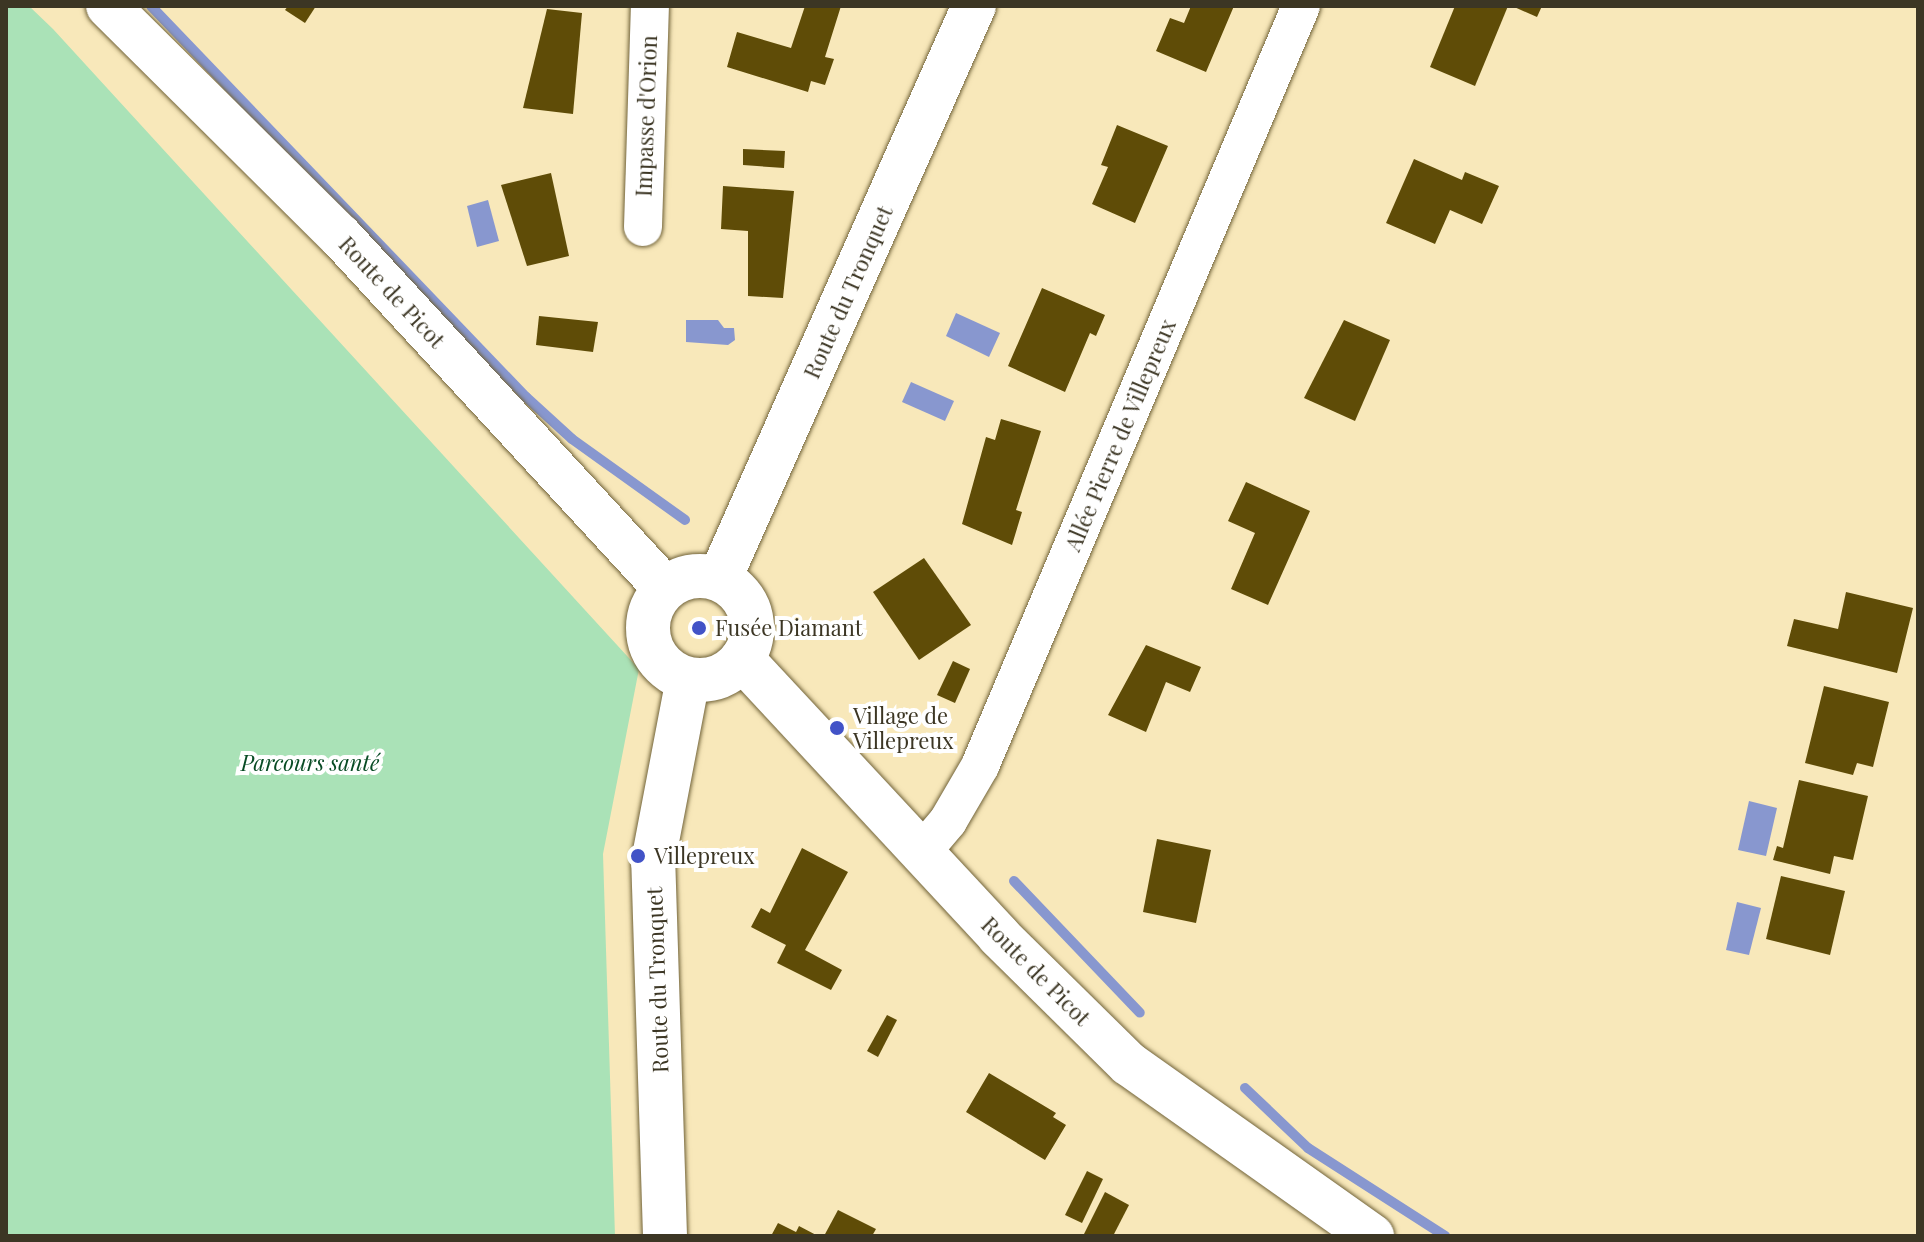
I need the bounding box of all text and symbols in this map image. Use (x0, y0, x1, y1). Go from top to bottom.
street label: Impasse d'Orion (630, 35, 662, 197)
street label: Route du Tronquet (798, 201, 898, 383)
street label: Route de Picot (334, 231, 450, 353)
street label: Allée Pierre de Villepreux (1059, 315, 1181, 555)
place label: Fusée Diamant (715, 615, 863, 641)
marker: Fusée Diamant (690, 619, 708, 637)
place label: Village de Villepreux (853, 702, 954, 754)
marker: Village de Villepreux (828, 719, 846, 737)
park label: Parcours santé (241, 750, 379, 776)
place label: Villepreux (654, 843, 755, 869)
marker: Villepreux (629, 847, 647, 865)
street label: Route du Tronquet (641, 886, 673, 1074)
street label: Route de Picot (976, 911, 1096, 1031)

